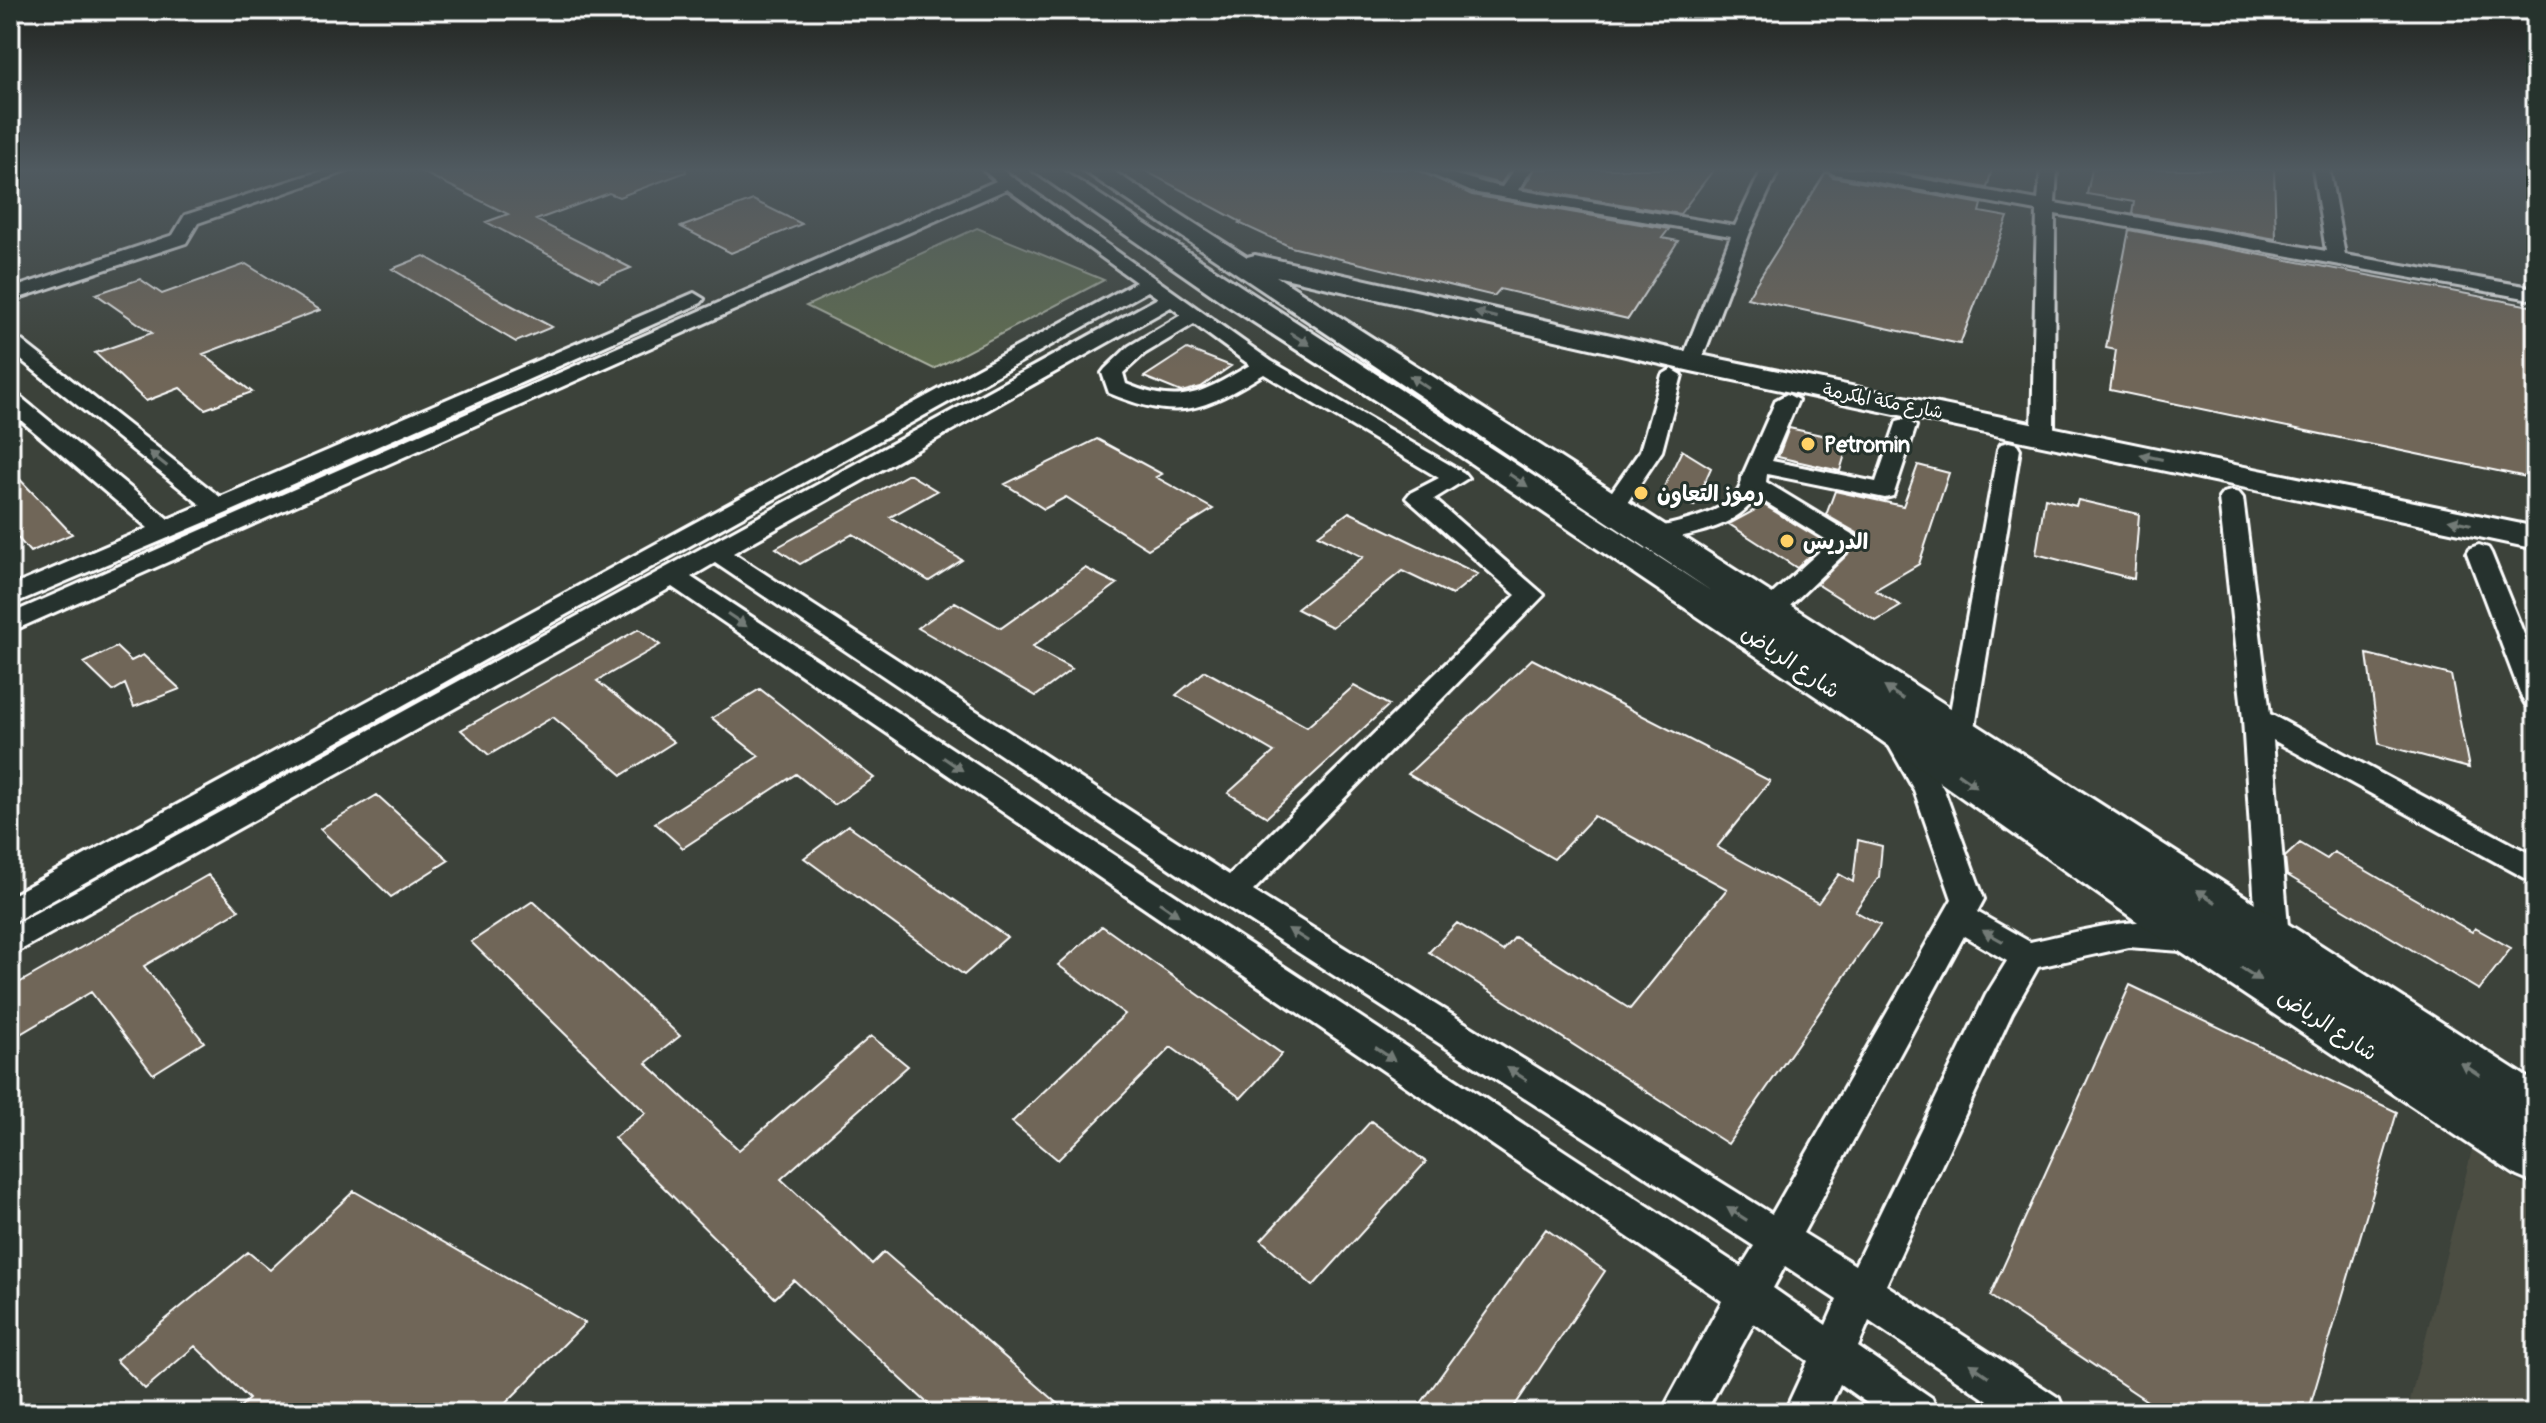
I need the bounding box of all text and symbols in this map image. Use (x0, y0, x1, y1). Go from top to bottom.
one-way arrow (1473, 308, 1498, 321)
one-way arrow (1289, 331, 1311, 345)
one-way arrow (1408, 375, 1429, 390)
street label: شارع مكة المكرمة (1821, 379, 1945, 424)
place label: Petromin (1824, 431, 1910, 459)
marker: Petromin (1799, 435, 1817, 453)
one-way arrow (2138, 450, 2163, 463)
one-way arrow (148, 452, 168, 468)
one-way arrow (1508, 472, 1529, 487)
place label: رموز التعاون (1657, 480, 1764, 509)
marker: رموز التعاون (1632, 484, 1650, 502)
one-way arrow (2447, 515, 2472, 528)
place label: الدريس (1803, 528, 1868, 556)
marker: الدريس (1778, 532, 1796, 550)
one-way arrow (727, 612, 748, 627)
street label: شارع الرياض (1735, 619, 1845, 706)
one-way arrow (1884, 685, 1905, 700)
one-way arrow (942, 757, 964, 771)
one-way arrow (1957, 772, 1978, 787)
one-way arrow (2195, 889, 2217, 903)
one-way arrow (1158, 902, 1180, 916)
one-way arrow (1287, 928, 1308, 943)
one-way arrow (1981, 929, 2004, 943)
one-way arrow (2241, 966, 2262, 981)
street label: شارع الرياض (2272, 982, 2382, 1068)
one-way arrow (1374, 1046, 1396, 1061)
one-way arrow (2460, 1061, 2481, 1076)
one-way arrow (1506, 1068, 1528, 1082)
one-way arrow (1726, 1207, 1748, 1221)
one-way arrow (1968, 1363, 1989, 1378)

